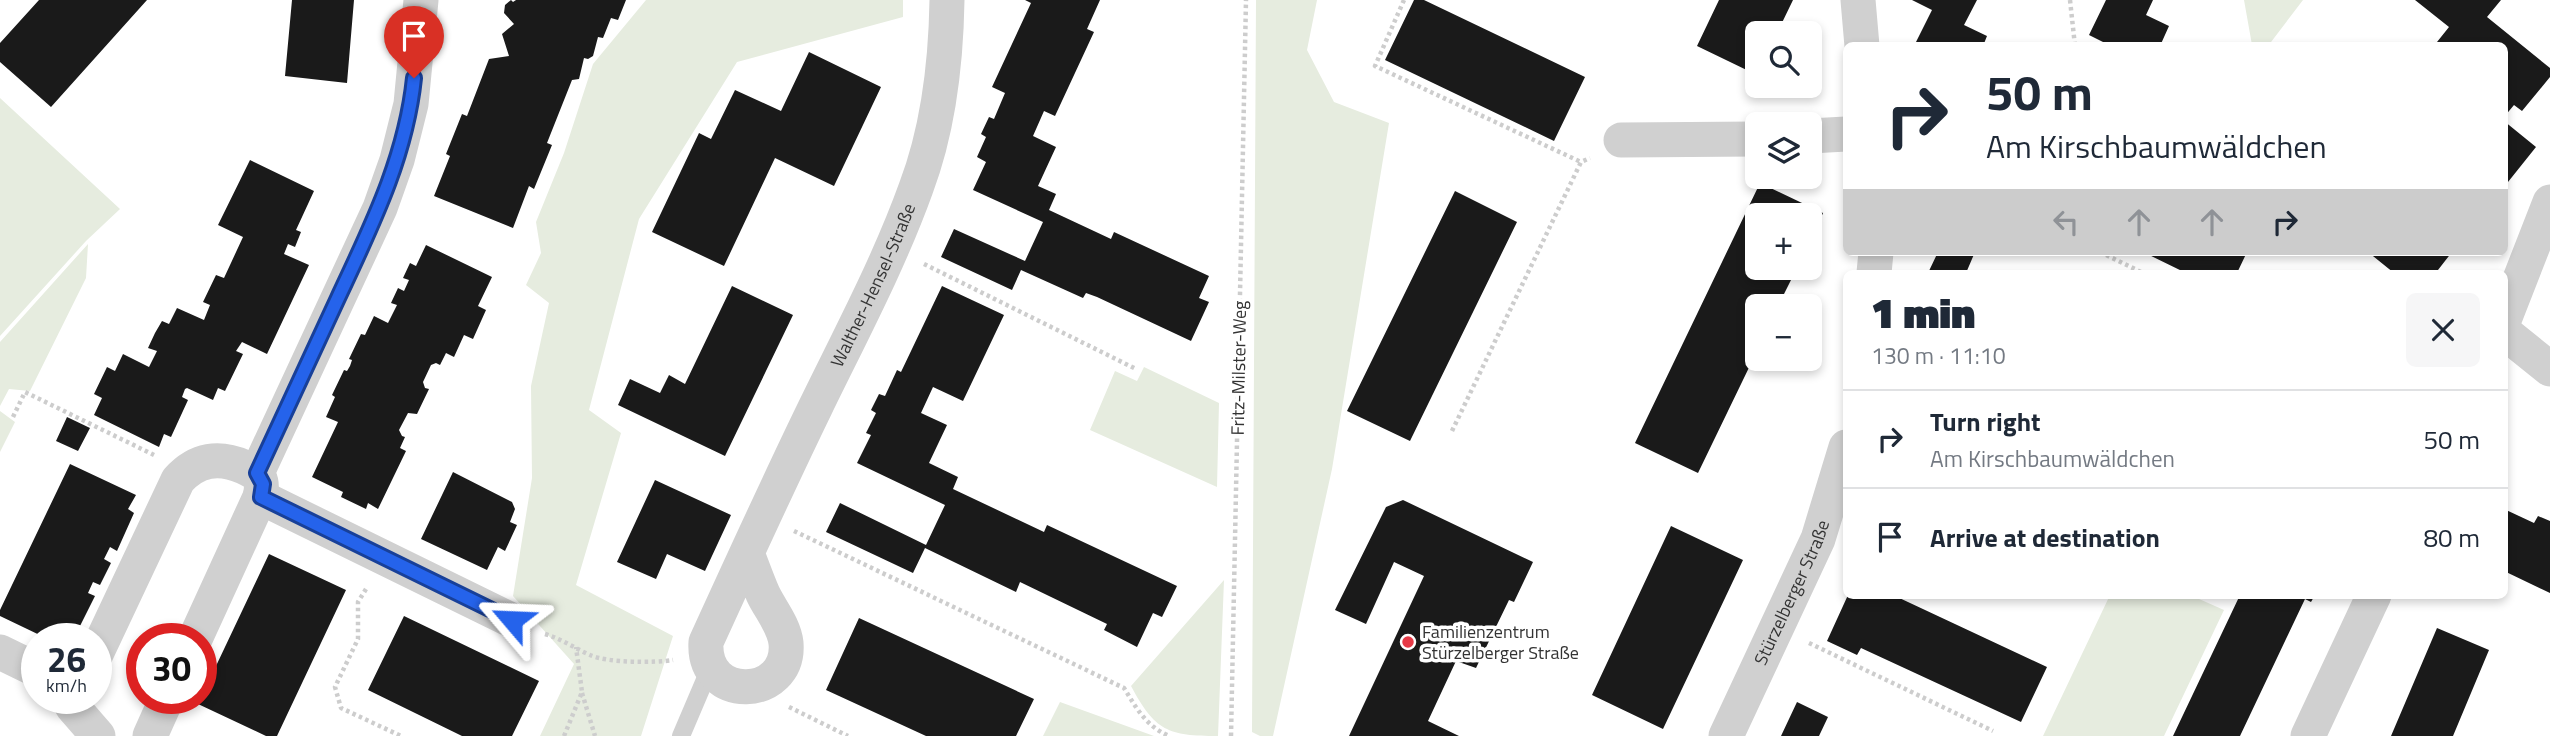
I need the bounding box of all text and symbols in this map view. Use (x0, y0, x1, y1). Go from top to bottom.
pin (384, 6, 444, 78)
icon: arrive (395, 17, 433, 55)
map controls (1745, 21, 1822, 371)
button: search (1745, 21, 1822, 98)
text: 50 m (1986, 54, 2093, 129)
icon: right (1871, 70, 1962, 161)
button: layers (1745, 112, 1822, 189)
text: Am Kirschbaumwäldchen (1986, 122, 2327, 170)
street label: Walther-Hensel-Straße (823, 199, 922, 372)
button: + (1745, 203, 1822, 280)
icon: left (2047, 203, 2085, 241)
icon: ahead (2120, 203, 2158, 241)
icon: ahead (2193, 203, 2231, 241)
icon: right (2266, 203, 2304, 241)
text: 1 min (1871, 280, 1975, 344)
button: close (2406, 293, 2480, 367)
button: − (1745, 294, 1822, 371)
street label: Fritz-Milster-Weg (1224, 300, 1253, 436)
text: 130 m · 11:10 (1871, 338, 2006, 373)
text: Turn right (1930, 402, 2041, 441)
icon: right (1871, 420, 1909, 458)
text: 50 m (2423, 420, 2480, 459)
text: Am Kirschbaumwäldchen (1930, 441, 2175, 476)
street label: Stürzelberger Straße (1747, 517, 1836, 669)
icon: arrive (1871, 518, 1909, 556)
text: Arrive at destination (1930, 518, 2160, 557)
text: 80 m (2423, 518, 2480, 557)
position arrow (475, 583, 549, 657)
place label: Familienzentrum Stürzelberger Straße (1422, 618, 1579, 666)
speed limit sign: 30 (126, 623, 217, 714)
text: 26 (47, 632, 86, 686)
marker: Familienzentrum Stürzelberger Straße (1400, 634, 1416, 650)
text: km/h (46, 672, 87, 699)

